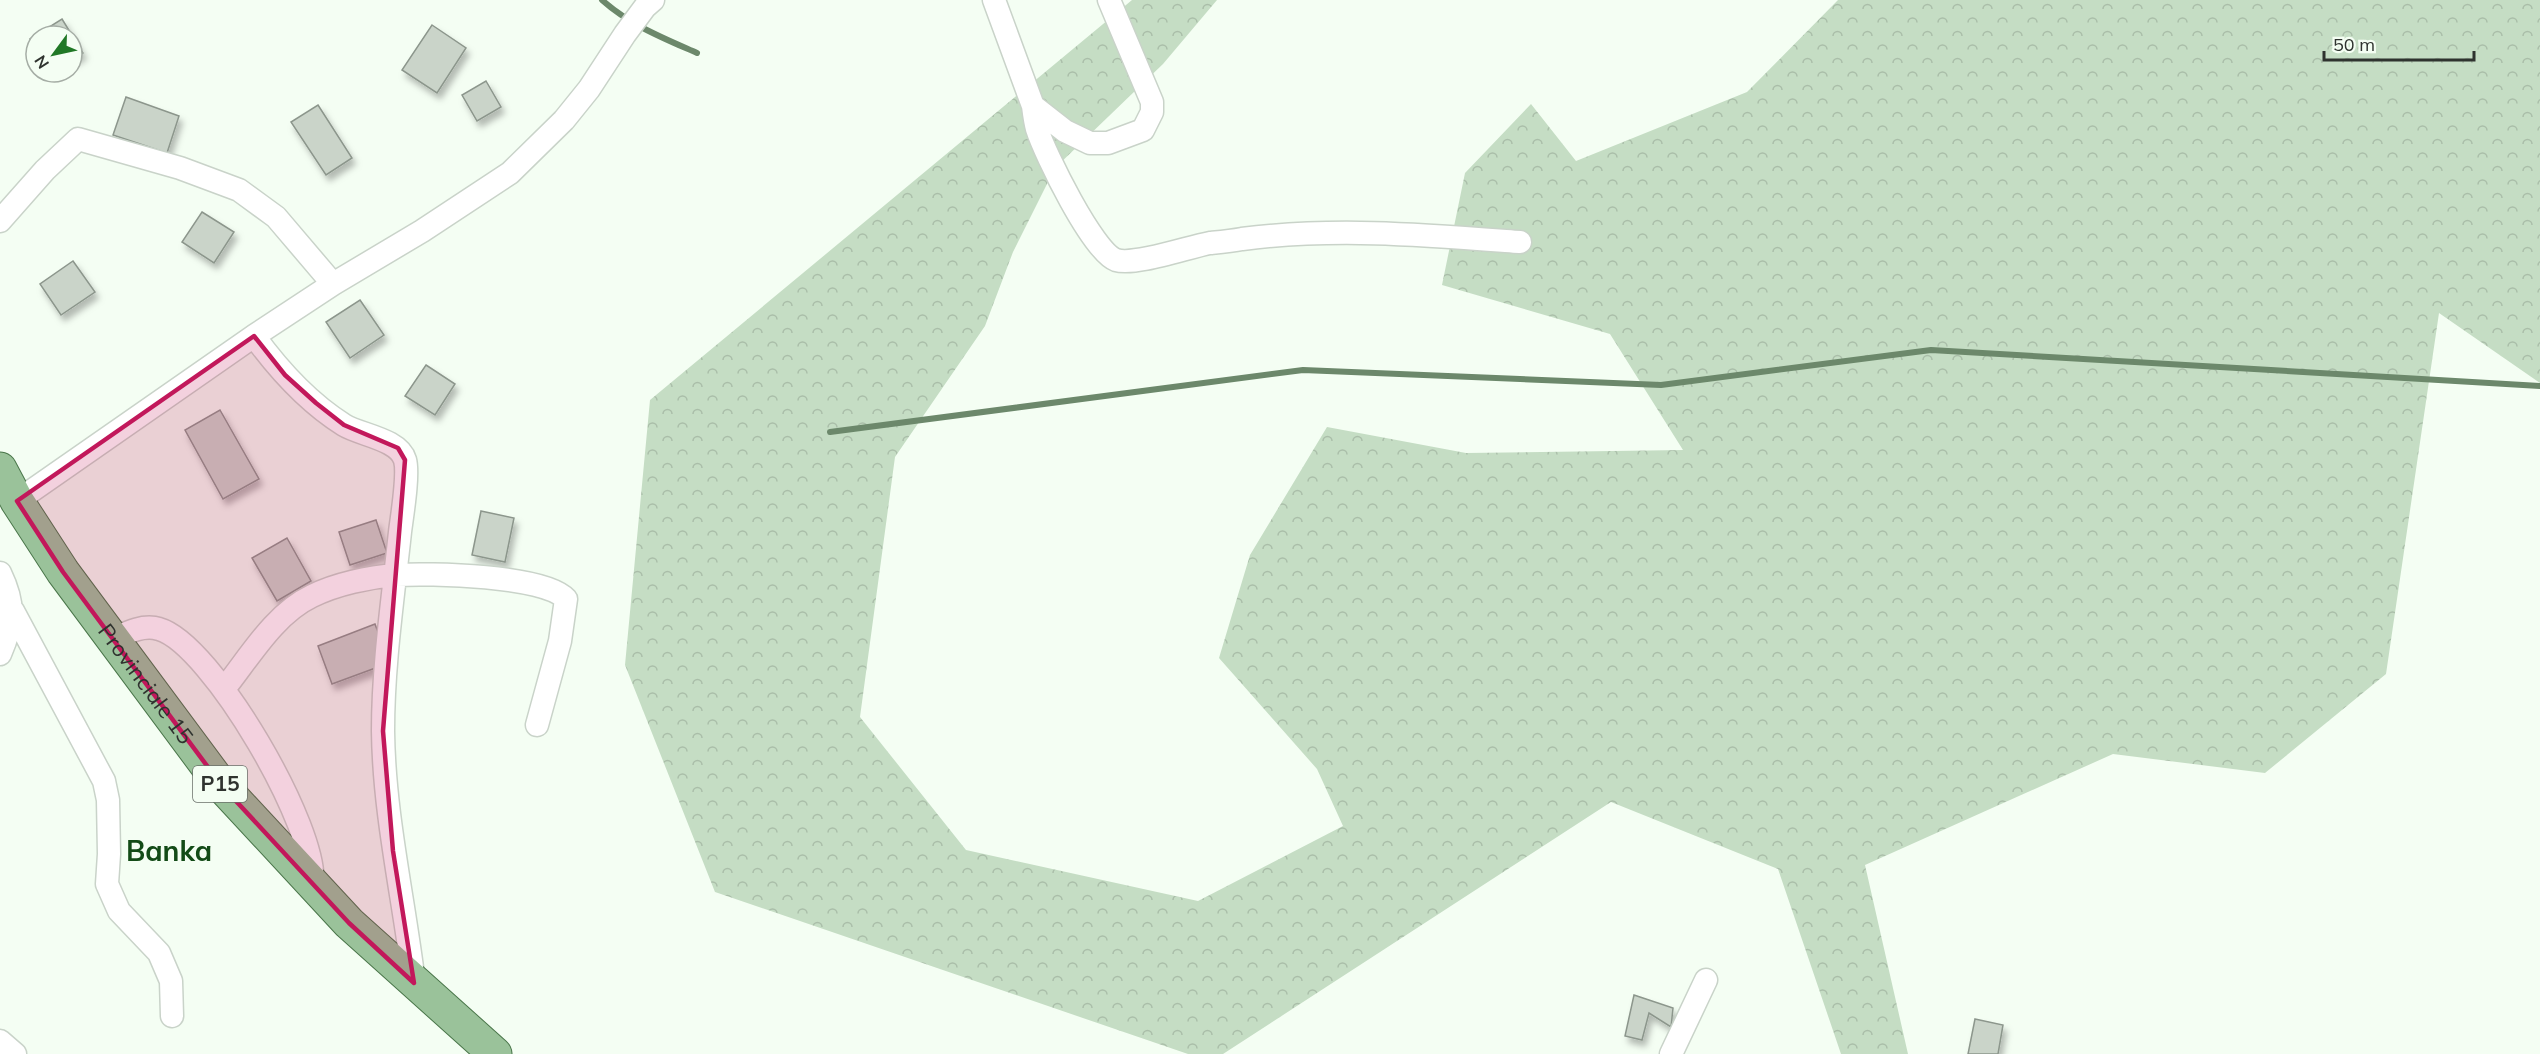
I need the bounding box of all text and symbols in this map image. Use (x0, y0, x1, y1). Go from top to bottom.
north arrow (24, 24, 84, 84)
scale bar (2324, 24, 2474, 62)
text: 50 m (2333, 33, 2375, 56)
text: N (30, 52, 53, 73)
street label: Provinciale 15 (92, 618, 200, 749)
road number: P15 (193, 766, 247, 802)
district label: Banka (126, 833, 212, 868)

